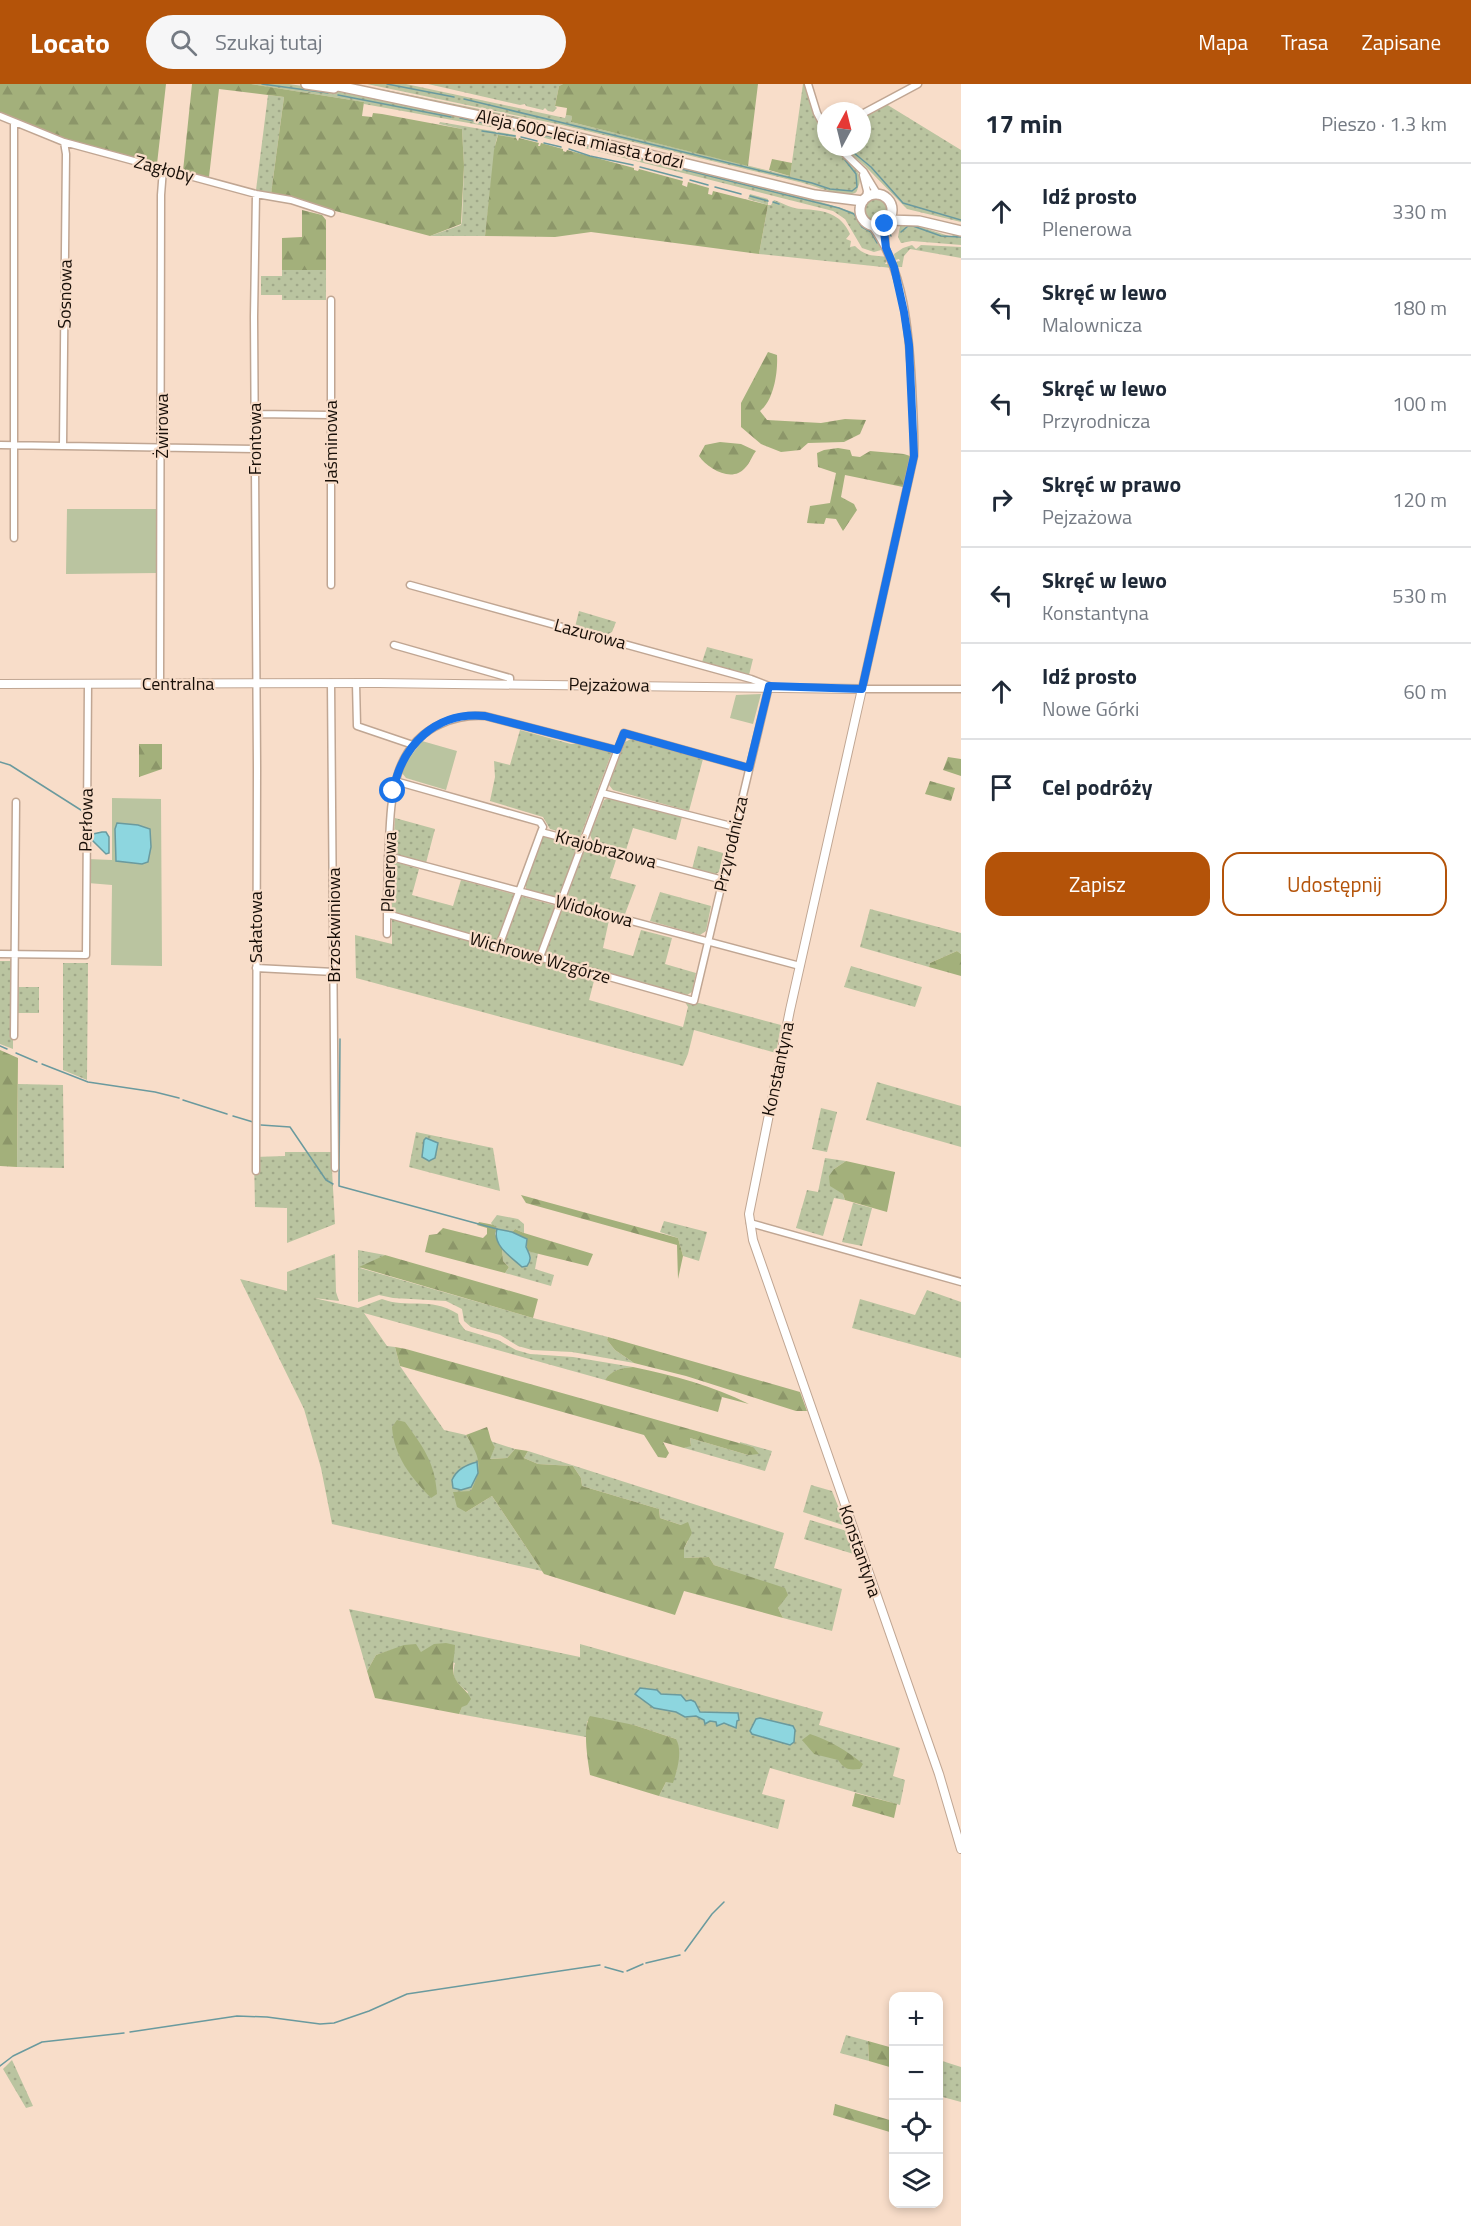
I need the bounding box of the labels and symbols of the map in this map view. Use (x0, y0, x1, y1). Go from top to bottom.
street label: Aleja 600-lecia miasta Łodzi (474, 101, 687, 176)
north arrow (817, 102, 871, 156)
street label: Zagłoby (131, 148, 197, 190)
route end (871, 210, 897, 236)
street label: Sosnowa (50, 259, 79, 329)
street label: Żwirowa (148, 393, 175, 459)
street label: Jaśminowa (317, 400, 344, 484)
street label: Frontowa (241, 403, 268, 475)
street label: Lazurowa (551, 611, 629, 656)
street label: Centralna (142, 670, 214, 697)
street label: Pejzażowa (568, 670, 650, 699)
route start (379, 777, 405, 803)
street label: Perłowa (71, 788, 100, 852)
street label: Przyrodnicza (706, 793, 755, 894)
street label: Krajobrazowa (553, 822, 660, 875)
street label: Plenerowa (374, 831, 403, 913)
street label: Brzoskwiniowa (320, 867, 347, 983)
street label: Widokowa (552, 887, 636, 934)
street label: Sałatowa (242, 891, 269, 963)
street label: Wichrowe Wzgórze (466, 924, 614, 991)
street label: Konstantyna (754, 1019, 801, 1119)
street label: Konstantyna (832, 1501, 889, 1601)

